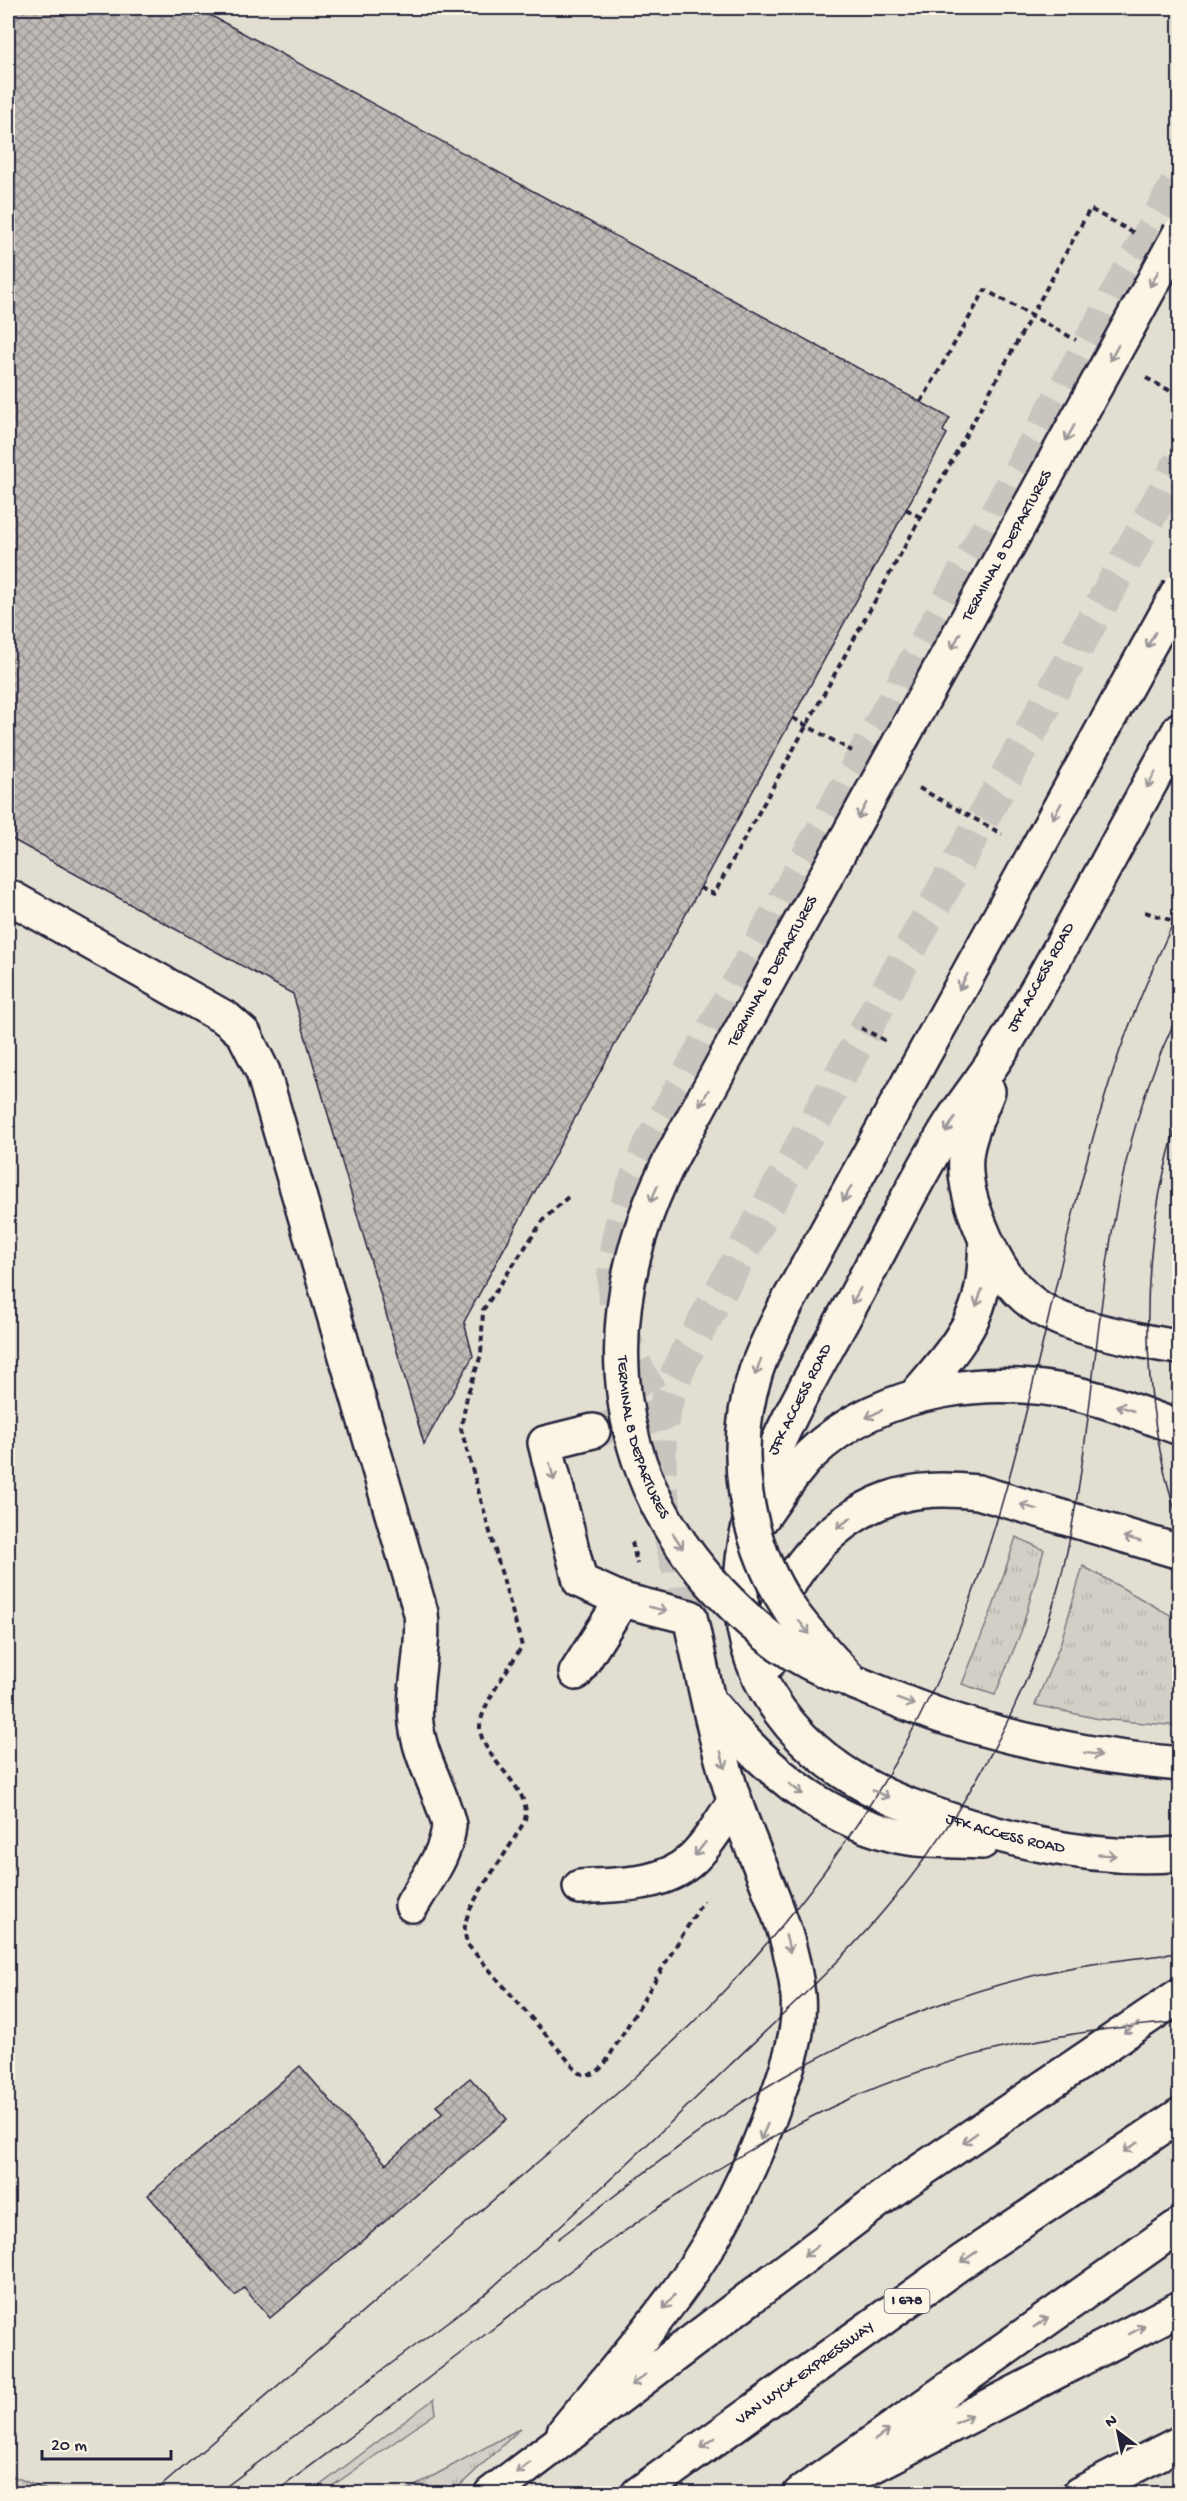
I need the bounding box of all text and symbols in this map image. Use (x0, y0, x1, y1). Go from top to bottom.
one-way arrow (1148, 270, 1160, 287)
one-way arrow (1108, 344, 1120, 361)
one-way arrow (1064, 424, 1076, 441)
street label: TERMINAL 8 DEPARTURES (958, 466, 1057, 626)
one-way arrow (950, 631, 961, 649)
one-way arrow (1145, 631, 1156, 649)
one-way arrow (1145, 771, 1157, 788)
one-way arrow (856, 802, 867, 820)
one-way arrow (1051, 802, 1063, 819)
street label: TERMINAL 8 DEPARTURES (724, 892, 823, 1051)
street label: JFK ACCESS ROAD (1004, 919, 1080, 1036)
one-way arrow (957, 973, 969, 990)
one-way arrow (698, 1088, 709, 1106)
one-way arrow (944, 1116, 956, 1133)
one-way arrow (648, 1184, 659, 1203)
one-way arrow (841, 1185, 853, 1202)
one-way arrow (850, 1287, 862, 1304)
one-way arrow (972, 1289, 983, 1307)
street label: JFK ACCESS ROAD (765, 1341, 838, 1459)
street label: TERMINAL 8 DEPARTURES (612, 1355, 673, 1523)
one-way arrow (752, 1357, 763, 1376)
one-way arrow (1116, 1402, 1134, 1413)
one-way arrow (865, 1408, 883, 1420)
one-way arrow (547, 1462, 559, 1481)
one-way arrow (1020, 1501, 1039, 1512)
one-way arrow (836, 1517, 852, 1529)
one-way arrow (672, 1532, 684, 1548)
one-way arrow (1123, 1533, 1142, 1544)
one-way arrow (648, 1604, 667, 1616)
one-way arrow (798, 1619, 811, 1635)
one-way arrow (896, 1697, 914, 1708)
one-way arrow (1083, 1749, 1103, 1760)
one-way arrow (718, 1750, 730, 1769)
one-way arrow (787, 1782, 803, 1795)
one-way arrow (871, 1788, 889, 1800)
street label: JFK ACCESS ROAD (943, 1810, 1067, 1859)
one-way arrow (694, 1840, 707, 1856)
one-way arrow (1097, 1849, 1117, 1860)
one-way arrow (783, 1934, 794, 1953)
one-way arrow (1123, 2022, 1140, 2034)
one-way arrow (758, 2123, 769, 2141)
one-way arrow (962, 2132, 978, 2144)
one-way arrow (1123, 2141, 1139, 2153)
one-way arrow (803, 2244, 819, 2257)
one-way arrow (962, 2251, 978, 2263)
road number: I 678 (884, 2289, 930, 2313)
one-way arrow (662, 2294, 676, 2309)
one-way arrow (1032, 2316, 1048, 2328)
street label: VAN WYCK EXPRESSWAY (732, 2318, 878, 2431)
one-way arrow (1128, 2324, 1145, 2336)
one-way arrow (631, 2374, 647, 2387)
north arrow (1088, 2402, 1148, 2462)
text: N (1102, 2411, 1122, 2433)
one-way arrow (955, 2413, 973, 2425)
scale bar (42, 2423, 171, 2461)
one-way arrow (873, 2429, 889, 2441)
text: 20 m (51, 2436, 87, 2457)
one-way arrow (700, 2436, 716, 2449)
one-way arrow (516, 2461, 532, 2474)

